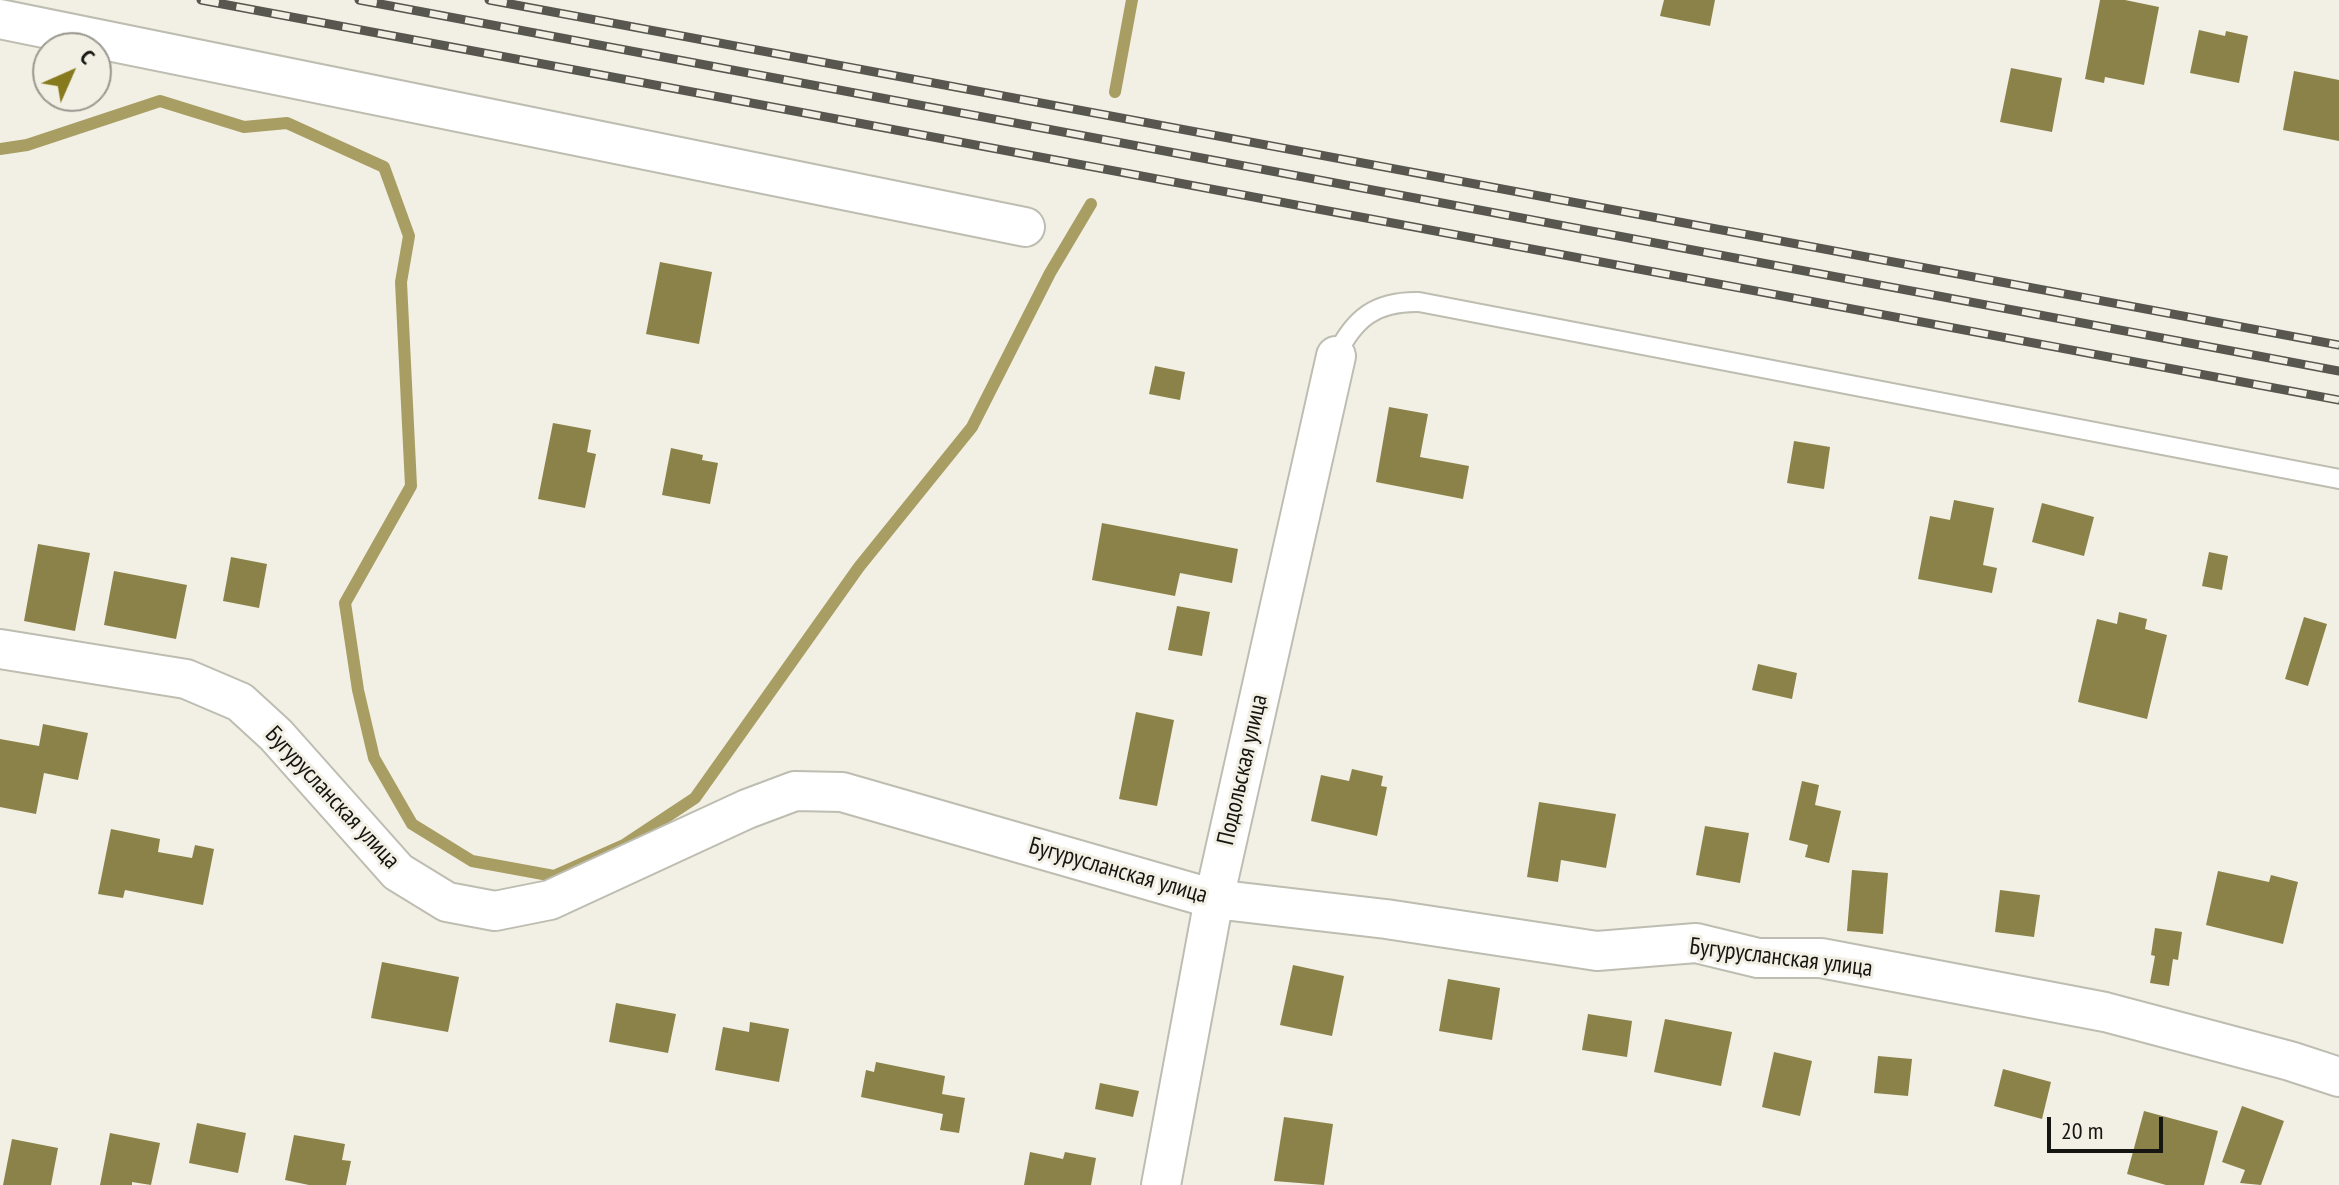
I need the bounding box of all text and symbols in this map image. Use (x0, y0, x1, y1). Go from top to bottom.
north arrow (32, 32, 112, 112)
text: С (74, 43, 101, 70)
street label: Подольская улица (1212, 692, 1274, 848)
street label: Бугурусланская улица (259, 721, 405, 875)
street label: Бугурусланская улица (1026, 832, 1210, 910)
street label: Бугурусланская улица (1688, 932, 1874, 984)
scale bar (2051, 1101, 2167, 1151)
text: 20 m (2061, 1115, 2103, 1146)

